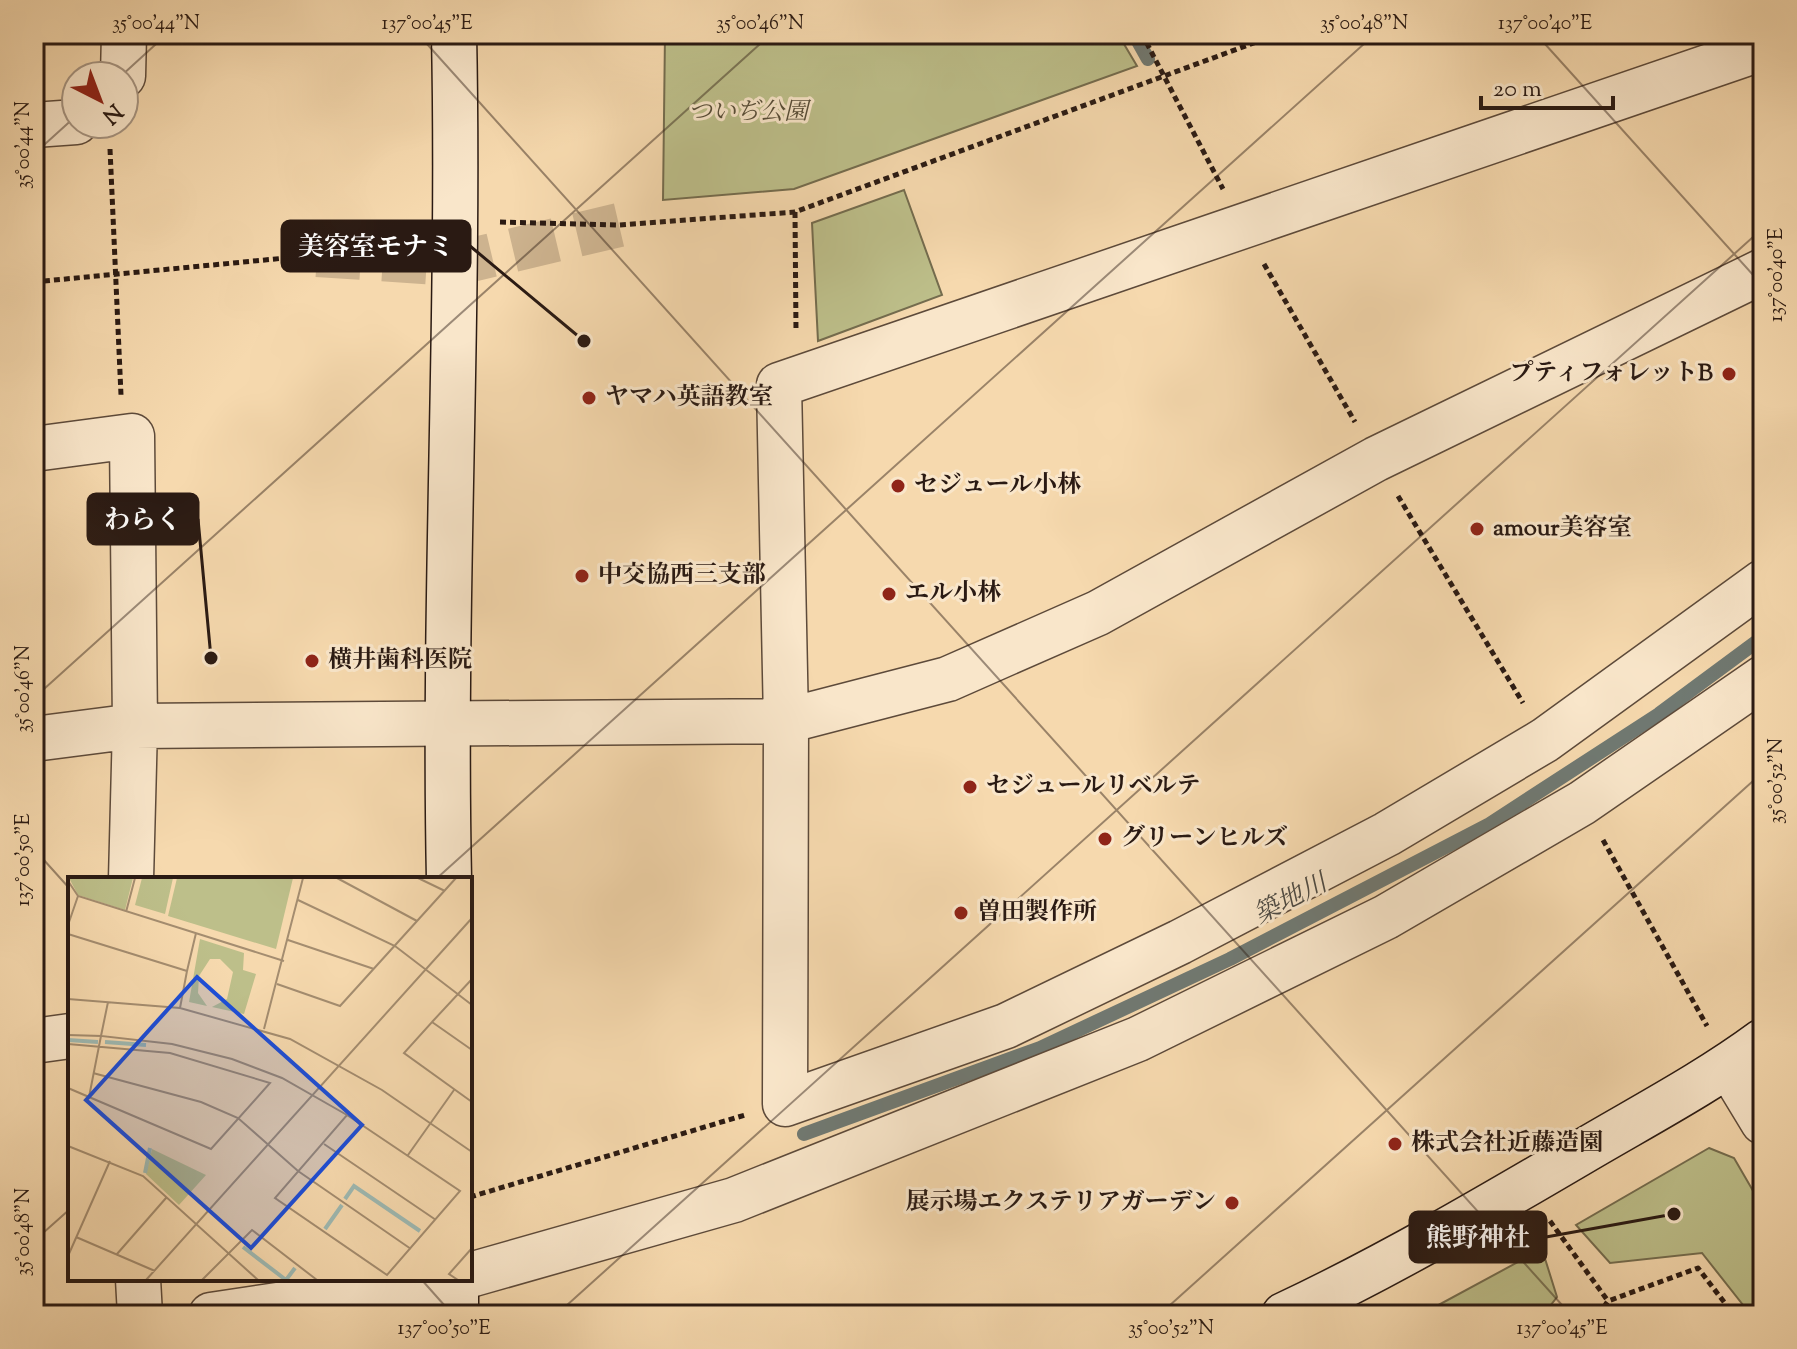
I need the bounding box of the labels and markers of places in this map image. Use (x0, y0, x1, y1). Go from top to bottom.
callout: 美容室モナミ (282, 221, 470, 271)
place label: プティフォレットB (1509, 357, 1713, 391)
marker: プティフォレットB (1720, 365, 1738, 383)
place label: ヤマハ英語教室 (605, 381, 773, 415)
marker: ヤマハ英語教室 (580, 389, 598, 407)
place label: セジュール小林 (914, 469, 1081, 503)
marker: セジュール小林 (889, 477, 907, 495)
callout: わらく (88, 494, 198, 544)
place label: amour美容室 (1493, 512, 1632, 546)
marker: amour美容室 (1468, 520, 1486, 538)
place label: 中交協西三支部 (598, 559, 766, 593)
marker: 中交協西三支部 (573, 567, 591, 585)
place label: エル小林 (905, 577, 1001, 611)
marker: エル小林 (880, 585, 898, 603)
place label: 横井歯科医院 (328, 644, 472, 678)
marker: 横井歯科医院 (303, 652, 321, 670)
place label: セジュールリベルテ (986, 770, 1201, 804)
marker: セジュールリベルテ (961, 778, 979, 796)
place label: グリーンヒルズ (1121, 822, 1288, 856)
marker: グリーンヒルズ (1096, 830, 1114, 848)
place label: 曽田製作所 (977, 896, 1097, 930)
marker: 曽田製作所 (952, 904, 970, 922)
place label: 株式会社近藤造園 (1411, 1127, 1603, 1161)
marker: 株式会社近藤造園 (1386, 1135, 1404, 1153)
place label: 展示場エクステリアガーデン (905, 1186, 1216, 1220)
marker: 展示場エクステリアガーデン (1223, 1194, 1241, 1212)
callout: 熊野神社 (1410, 1212, 1546, 1262)

